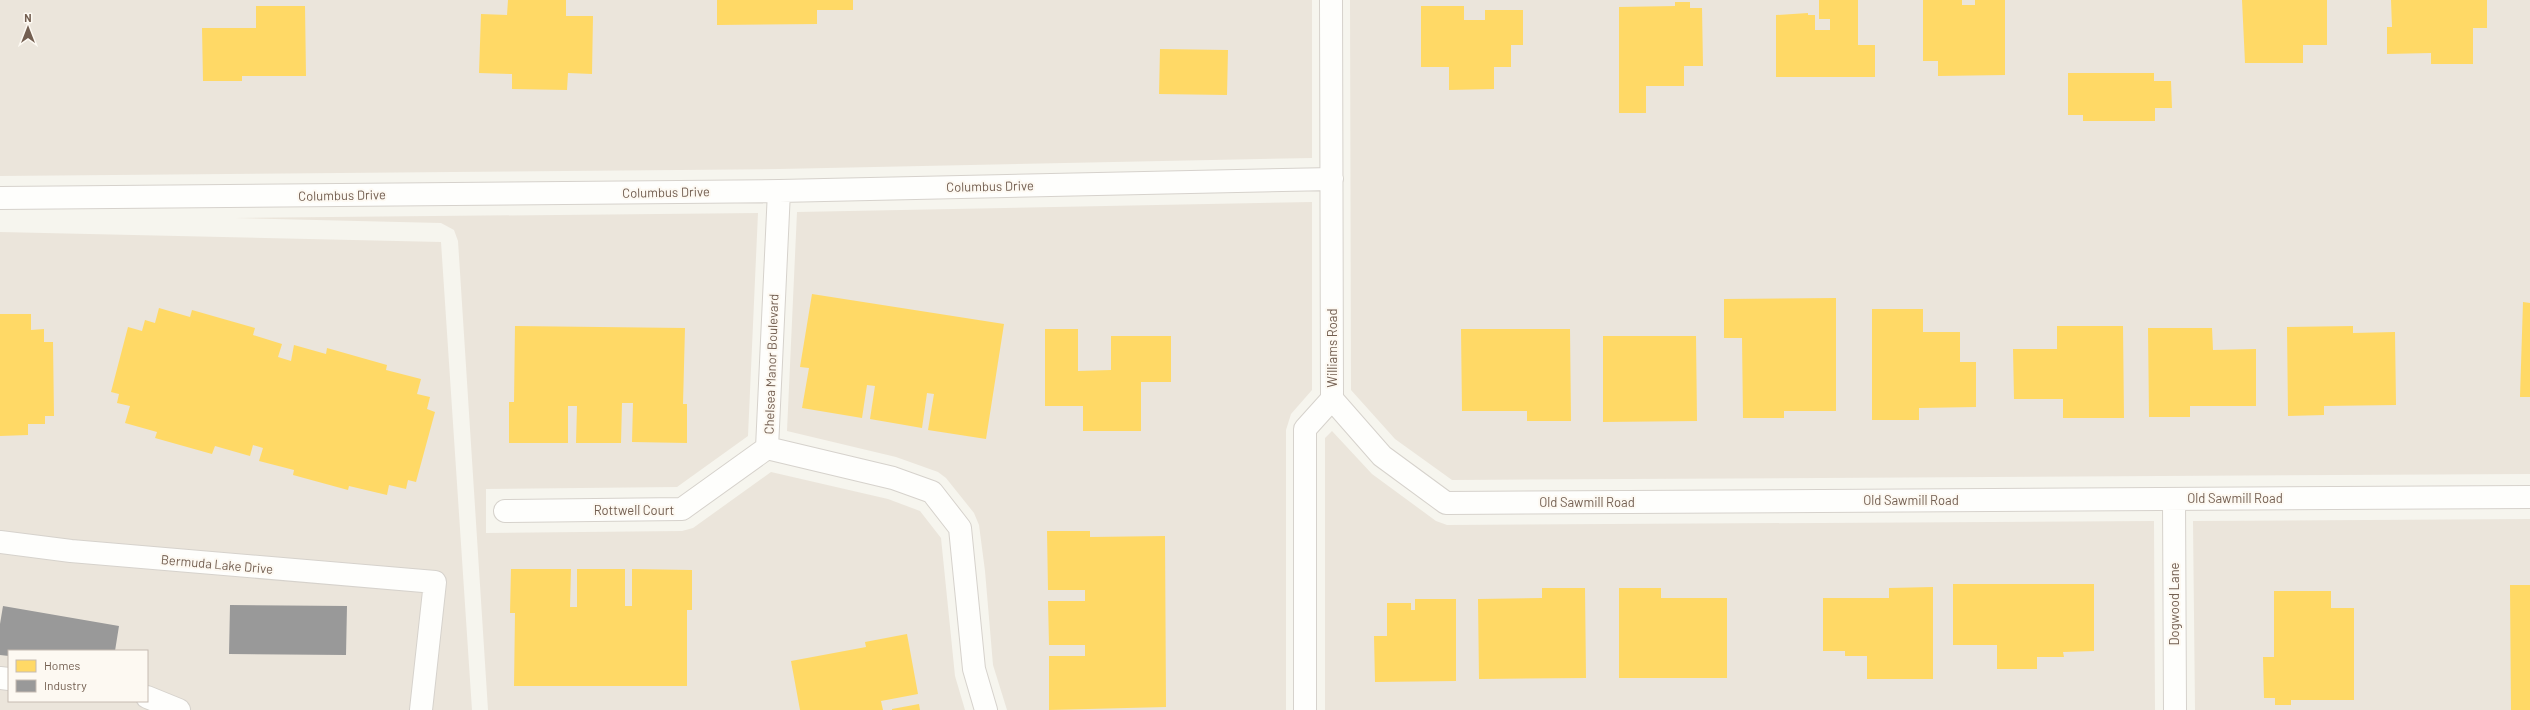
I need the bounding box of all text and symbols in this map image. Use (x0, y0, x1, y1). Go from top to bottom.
north arrow (8, 8, 48, 48)
text: N (24, 11, 32, 24)
street label: Columbus Drive (946, 177, 1034, 195)
street label: Columbus Drive (622, 183, 710, 201)
street label: Columbus Drive (298, 186, 386, 204)
street label: Chelsea Manor Boulevard (761, 293, 781, 435)
street label: Williams Road (1324, 308, 1340, 388)
street label: Old Sawmill Road (2187, 490, 2283, 506)
street label: Old Sawmill Road (1863, 492, 1959, 508)
street label: Old Sawmill Road (1539, 494, 1635, 510)
street label: Rottwell Court (594, 502, 674, 518)
street label: Bermuda Lake Drive (160, 551, 274, 577)
street label: Dogwood Lane (2166, 562, 2182, 645)
legend (8, 650, 148, 702)
text: Homes (44, 658, 81, 672)
text: Industry (44, 678, 87, 692)

